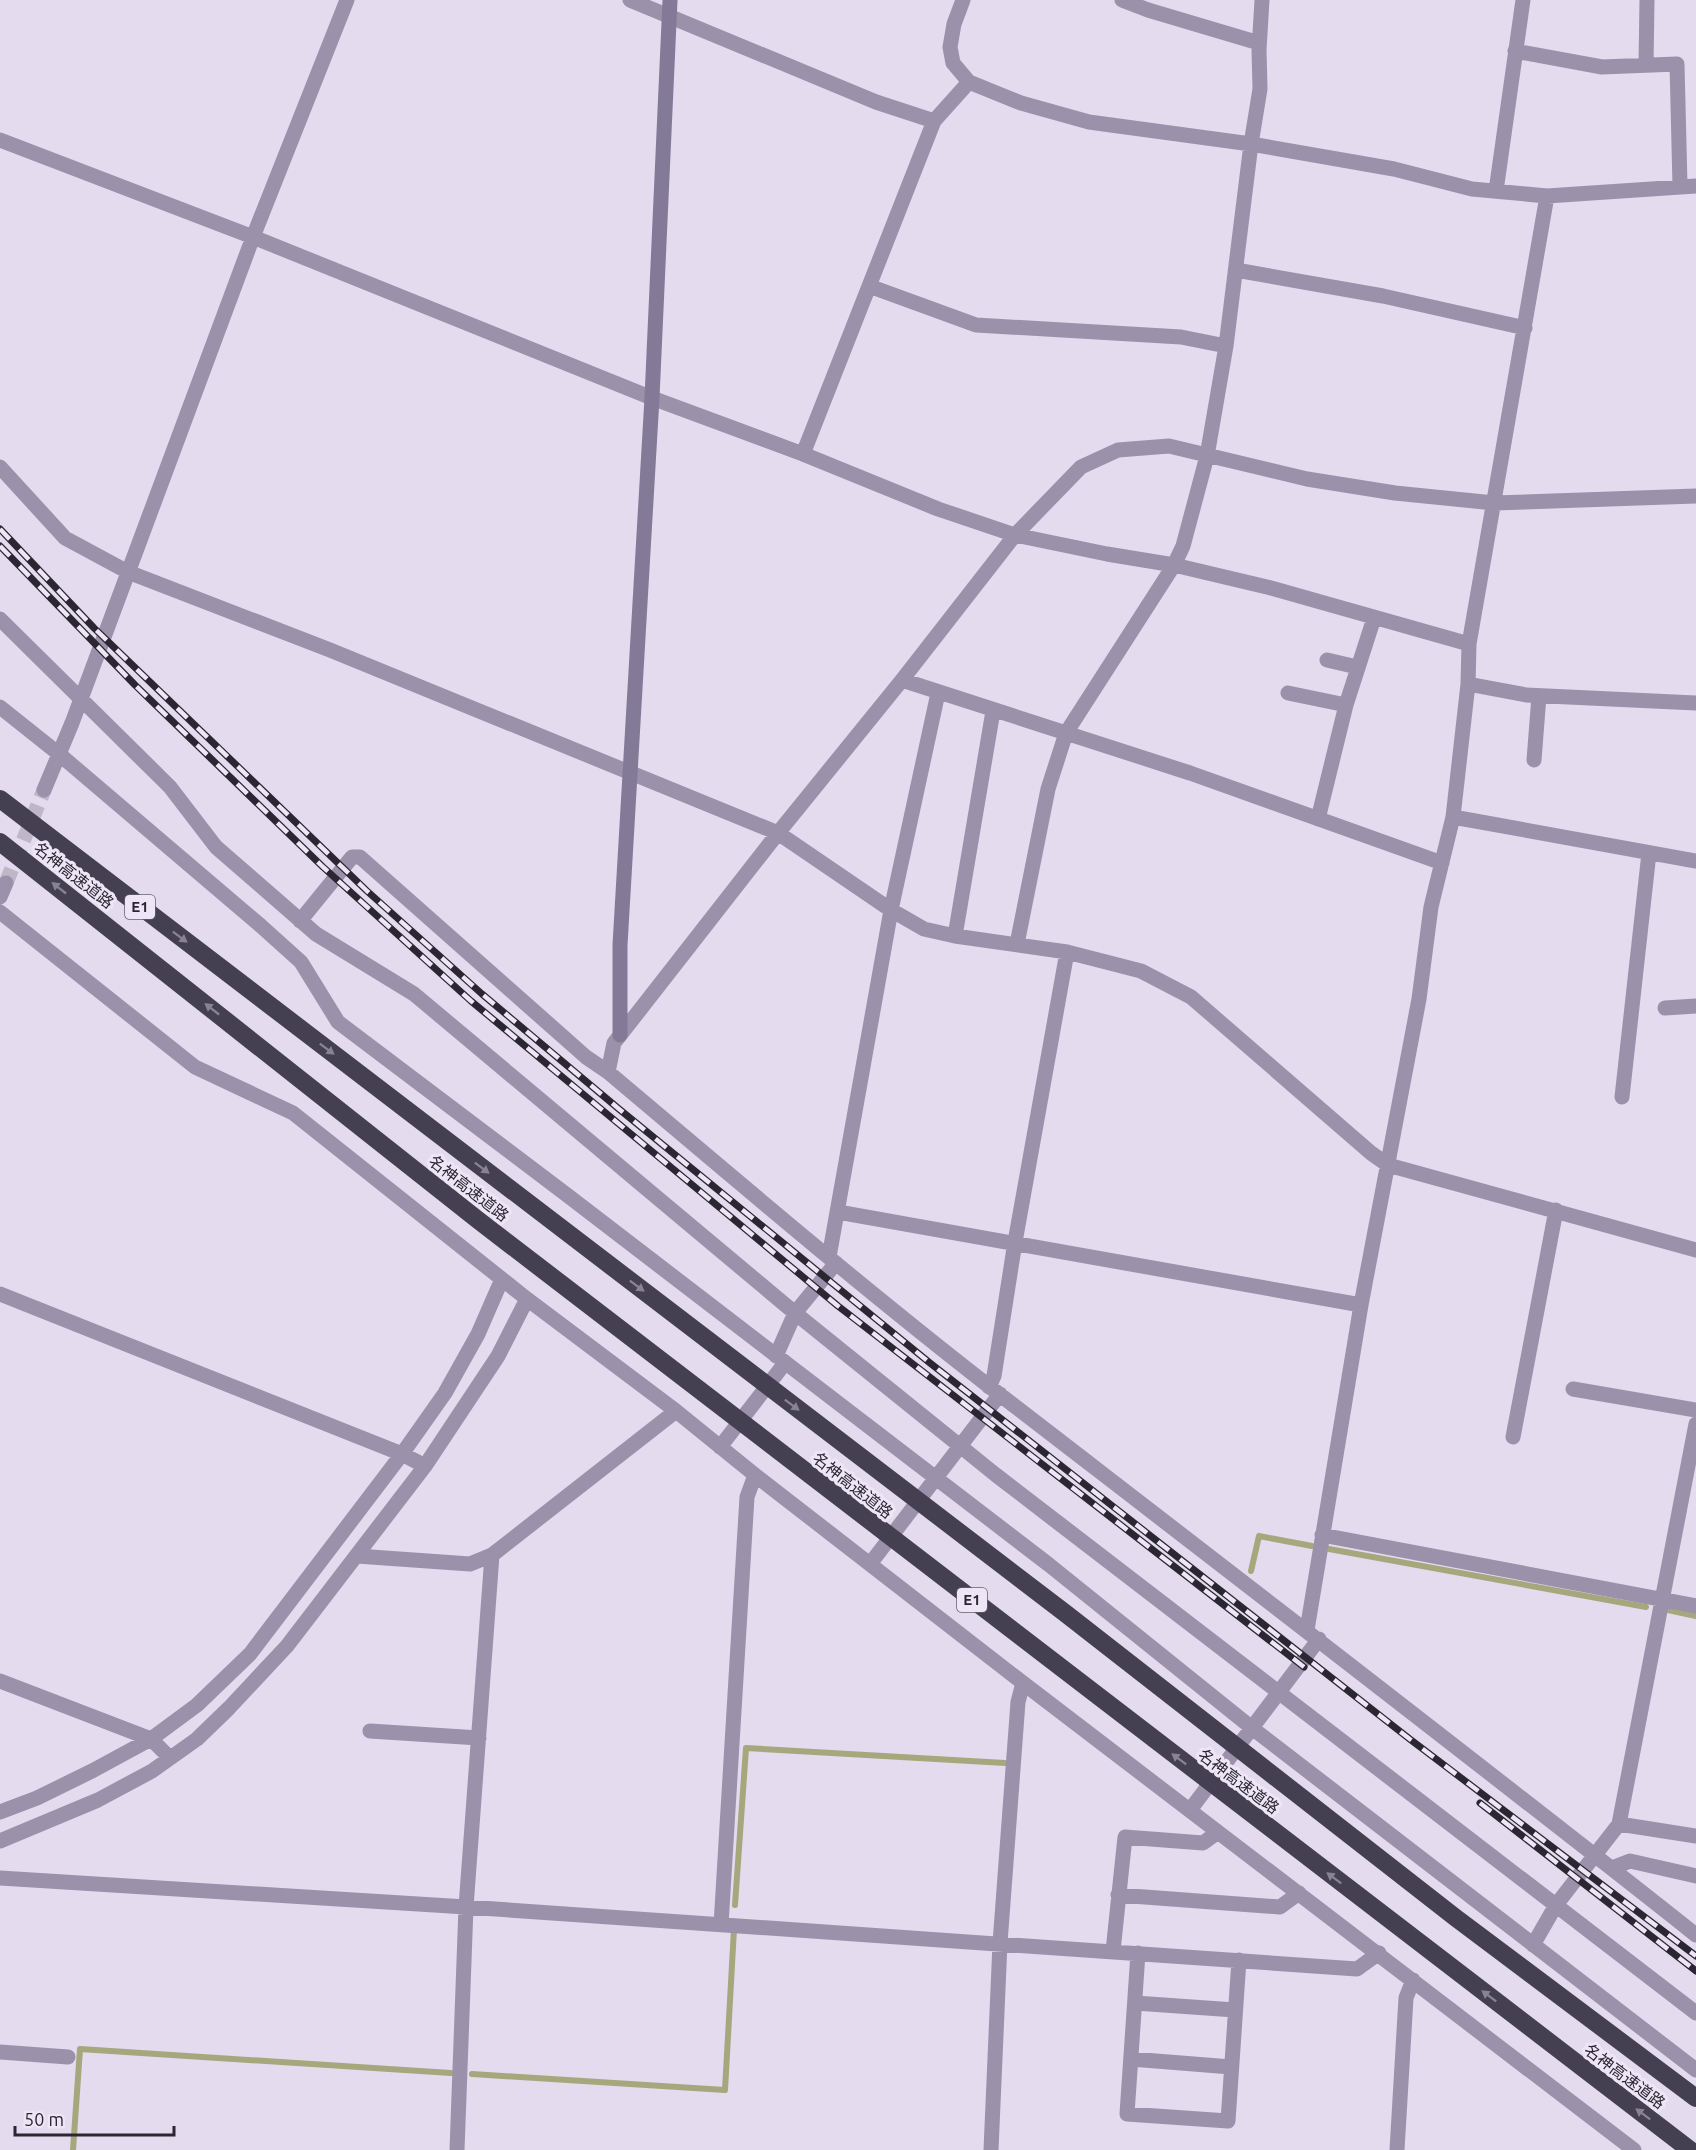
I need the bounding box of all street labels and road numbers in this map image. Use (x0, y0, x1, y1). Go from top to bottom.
street label: 名神高速道路 (31, 838, 117, 912)
road number: E1 (125, 895, 155, 919)
street label: 名神高速道路 (426, 1151, 512, 1225)
street label: 名神高速道路 (810, 1448, 896, 1522)
road number: E1 (957, 1588, 987, 1612)
street label: 名神高速道路 (1195, 1745, 1283, 1817)
street label: 名神高速道路 (1581, 2040, 1669, 2112)

